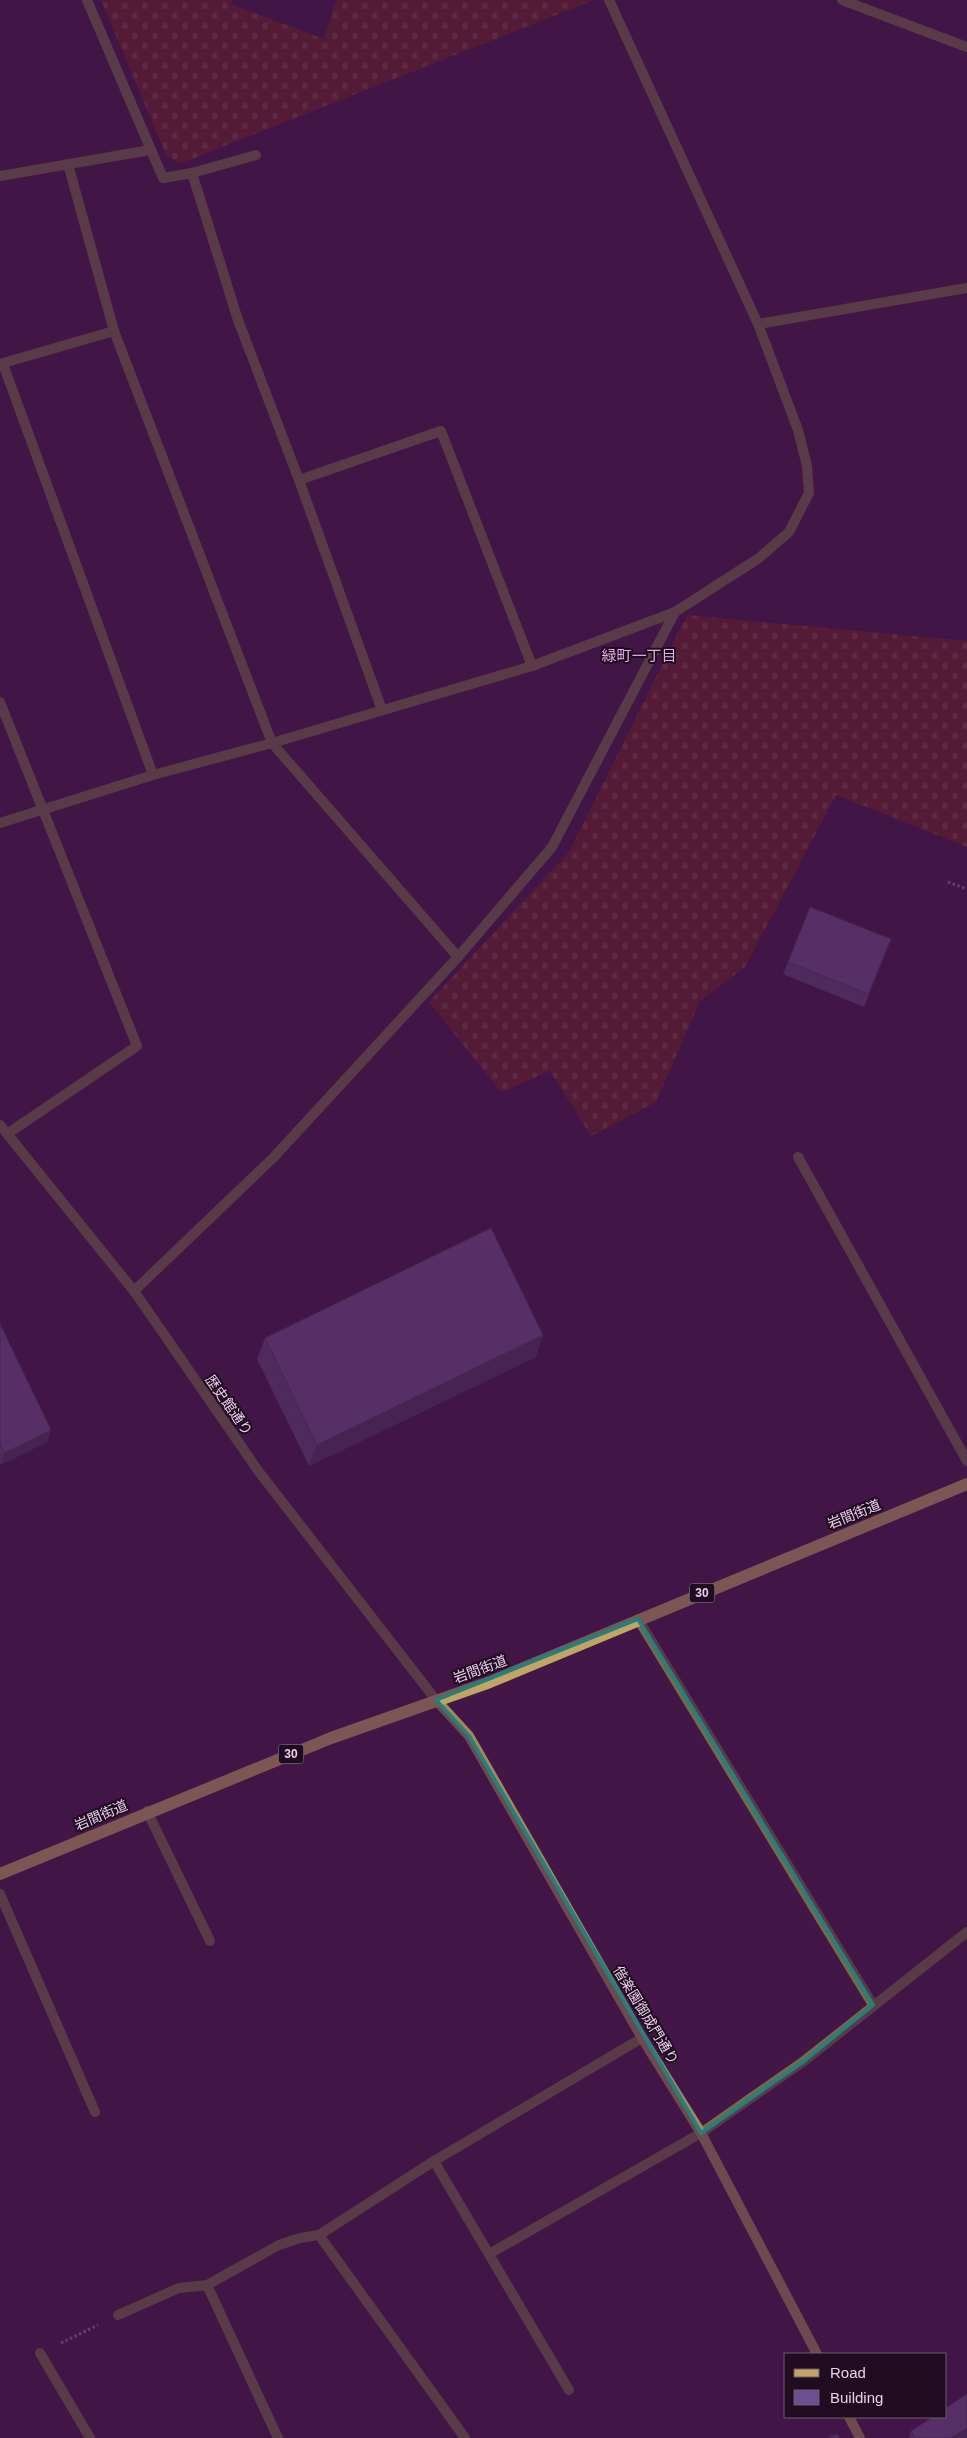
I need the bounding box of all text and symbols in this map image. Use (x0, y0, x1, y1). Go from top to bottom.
district label: 緑町一丁目 (601, 647, 677, 664)
street label: 歴史館通り (202, 1372, 256, 1438)
street label: 岩間街道 (825, 1496, 883, 1532)
road number: 30 (690, 1584, 714, 1602)
street label: 岩間街道 (451, 1652, 509, 1686)
road number: 30 (278, 1745, 304, 1764)
street label: 岩間街道 (72, 1797, 130, 1833)
street label: 偕楽園御成門通り (610, 1963, 682, 2067)
legend (784, 2353, 947, 2418)
text: Road (830, 2364, 866, 2381)
text: Building (830, 2389, 883, 2406)

